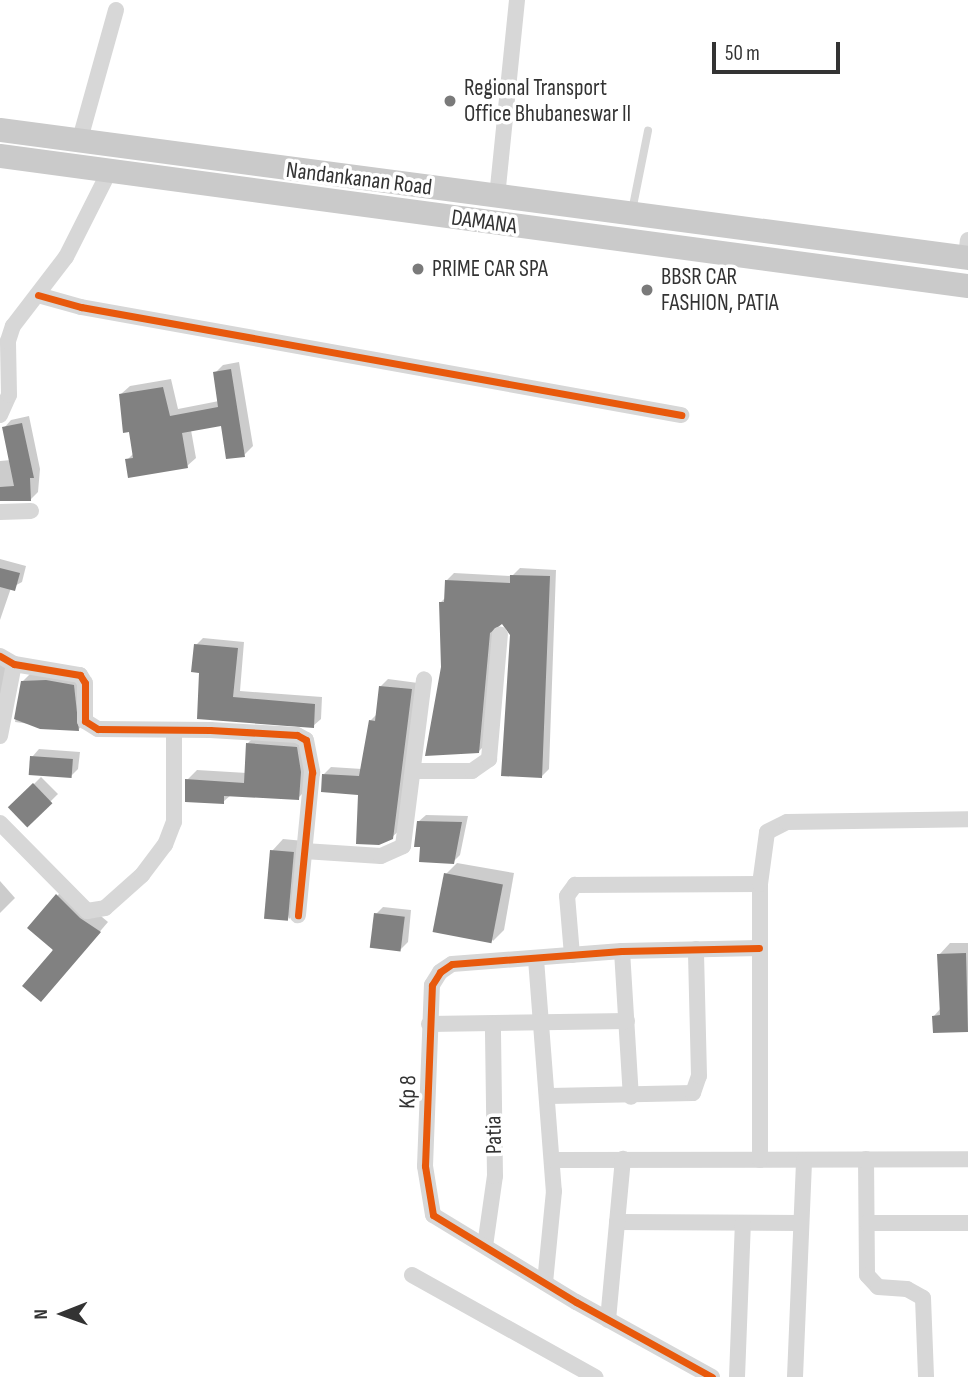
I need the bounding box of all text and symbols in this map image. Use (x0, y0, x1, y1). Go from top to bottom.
scale bar (716, 28, 844, 72)
text: 50 m (725, 41, 760, 66)
place label: Regional Transport Office Bhubaneswar II (464, 74, 631, 128)
marker: Regional Transport Office Bhubaneswar II (442, 93, 458, 109)
street label: Nandankanan Road (284, 156, 434, 202)
street label: DAMANA (449, 204, 519, 240)
place label: PRIME CAR SPA (432, 255, 548, 283)
marker: PRIME CAR SPA (410, 261, 426, 277)
place label: BBSR CAR FASHION, PATIA (661, 263, 779, 317)
marker: BBSR CAR FASHION, PATIA (639, 282, 655, 298)
street label: Kp 8 (394, 1075, 422, 1109)
street label: Patia (480, 1116, 508, 1154)
north arrow (28, 1279, 98, 1349)
text: N (30, 1309, 53, 1320)

